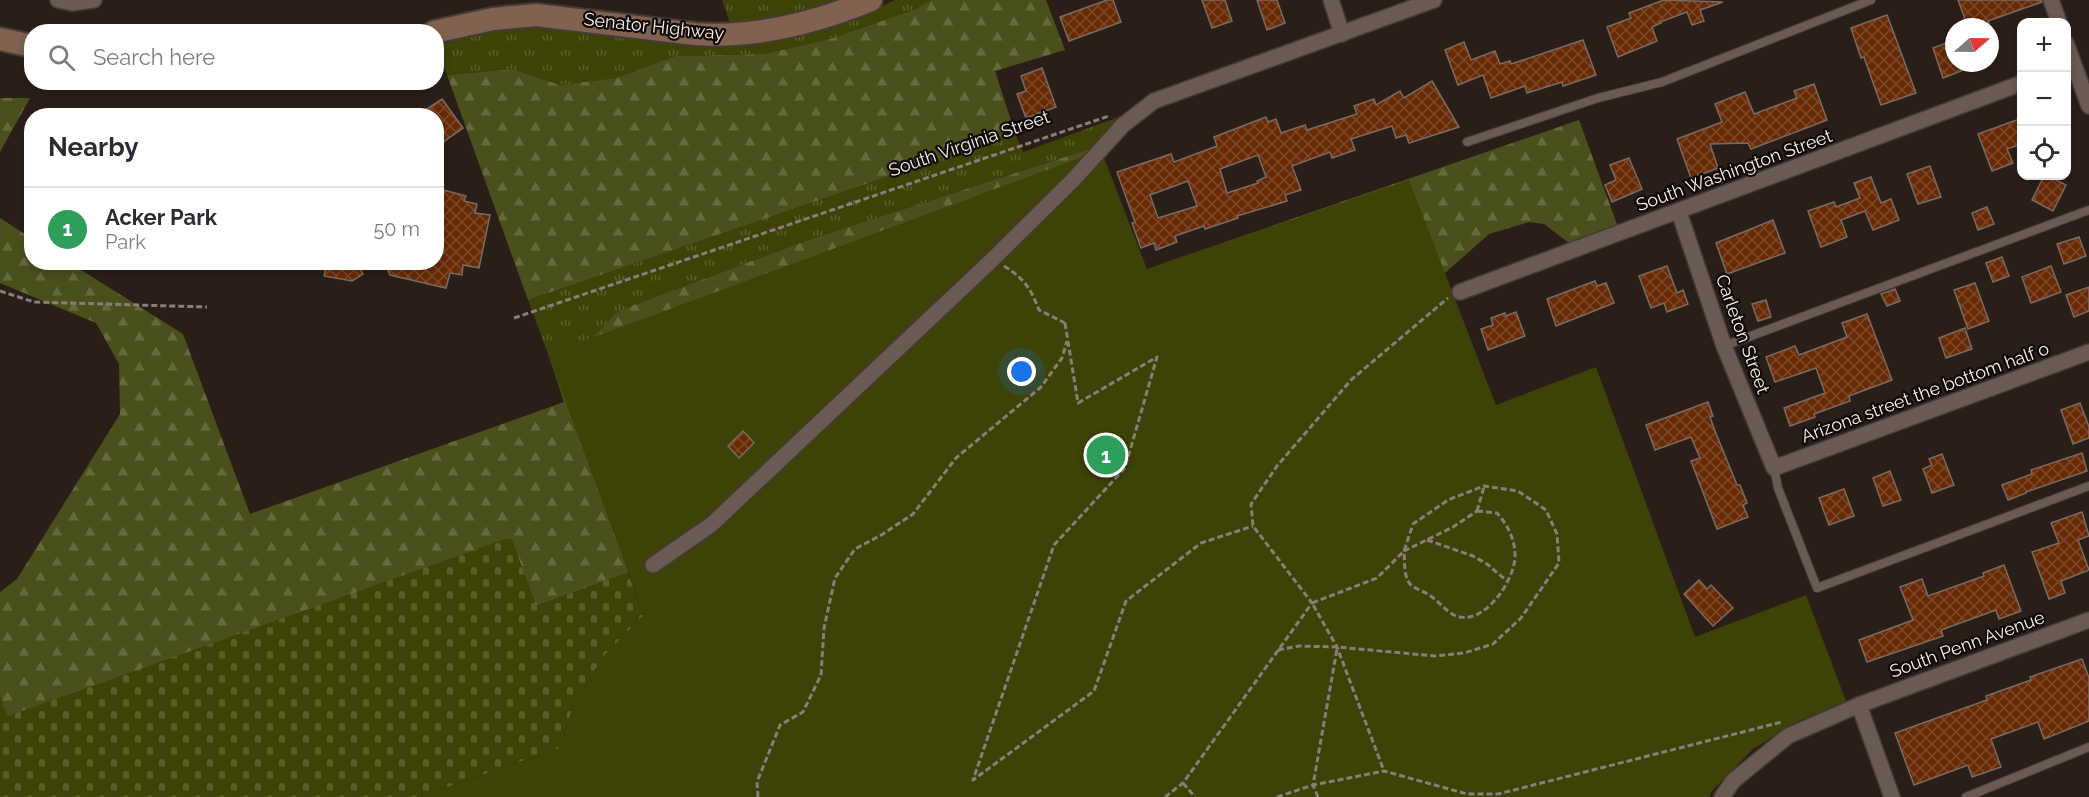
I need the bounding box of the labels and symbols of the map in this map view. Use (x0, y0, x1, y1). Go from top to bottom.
street label: Senator Highway (583, 8, 725, 44)
north arrow (1945, 18, 1999, 72)
street label: South Virginia Street (886, 106, 1052, 180)
street label: South Washington Street (1633, 125, 1835, 215)
street label: Carleton Street (1712, 271, 1774, 397)
street label: Arizona street the bottom half o (1798, 337, 2052, 447)
your location (1007, 357, 1036, 386)
pin: 1 (1086, 432, 1126, 478)
street label: South Penn Avenue (1887, 606, 2048, 682)

